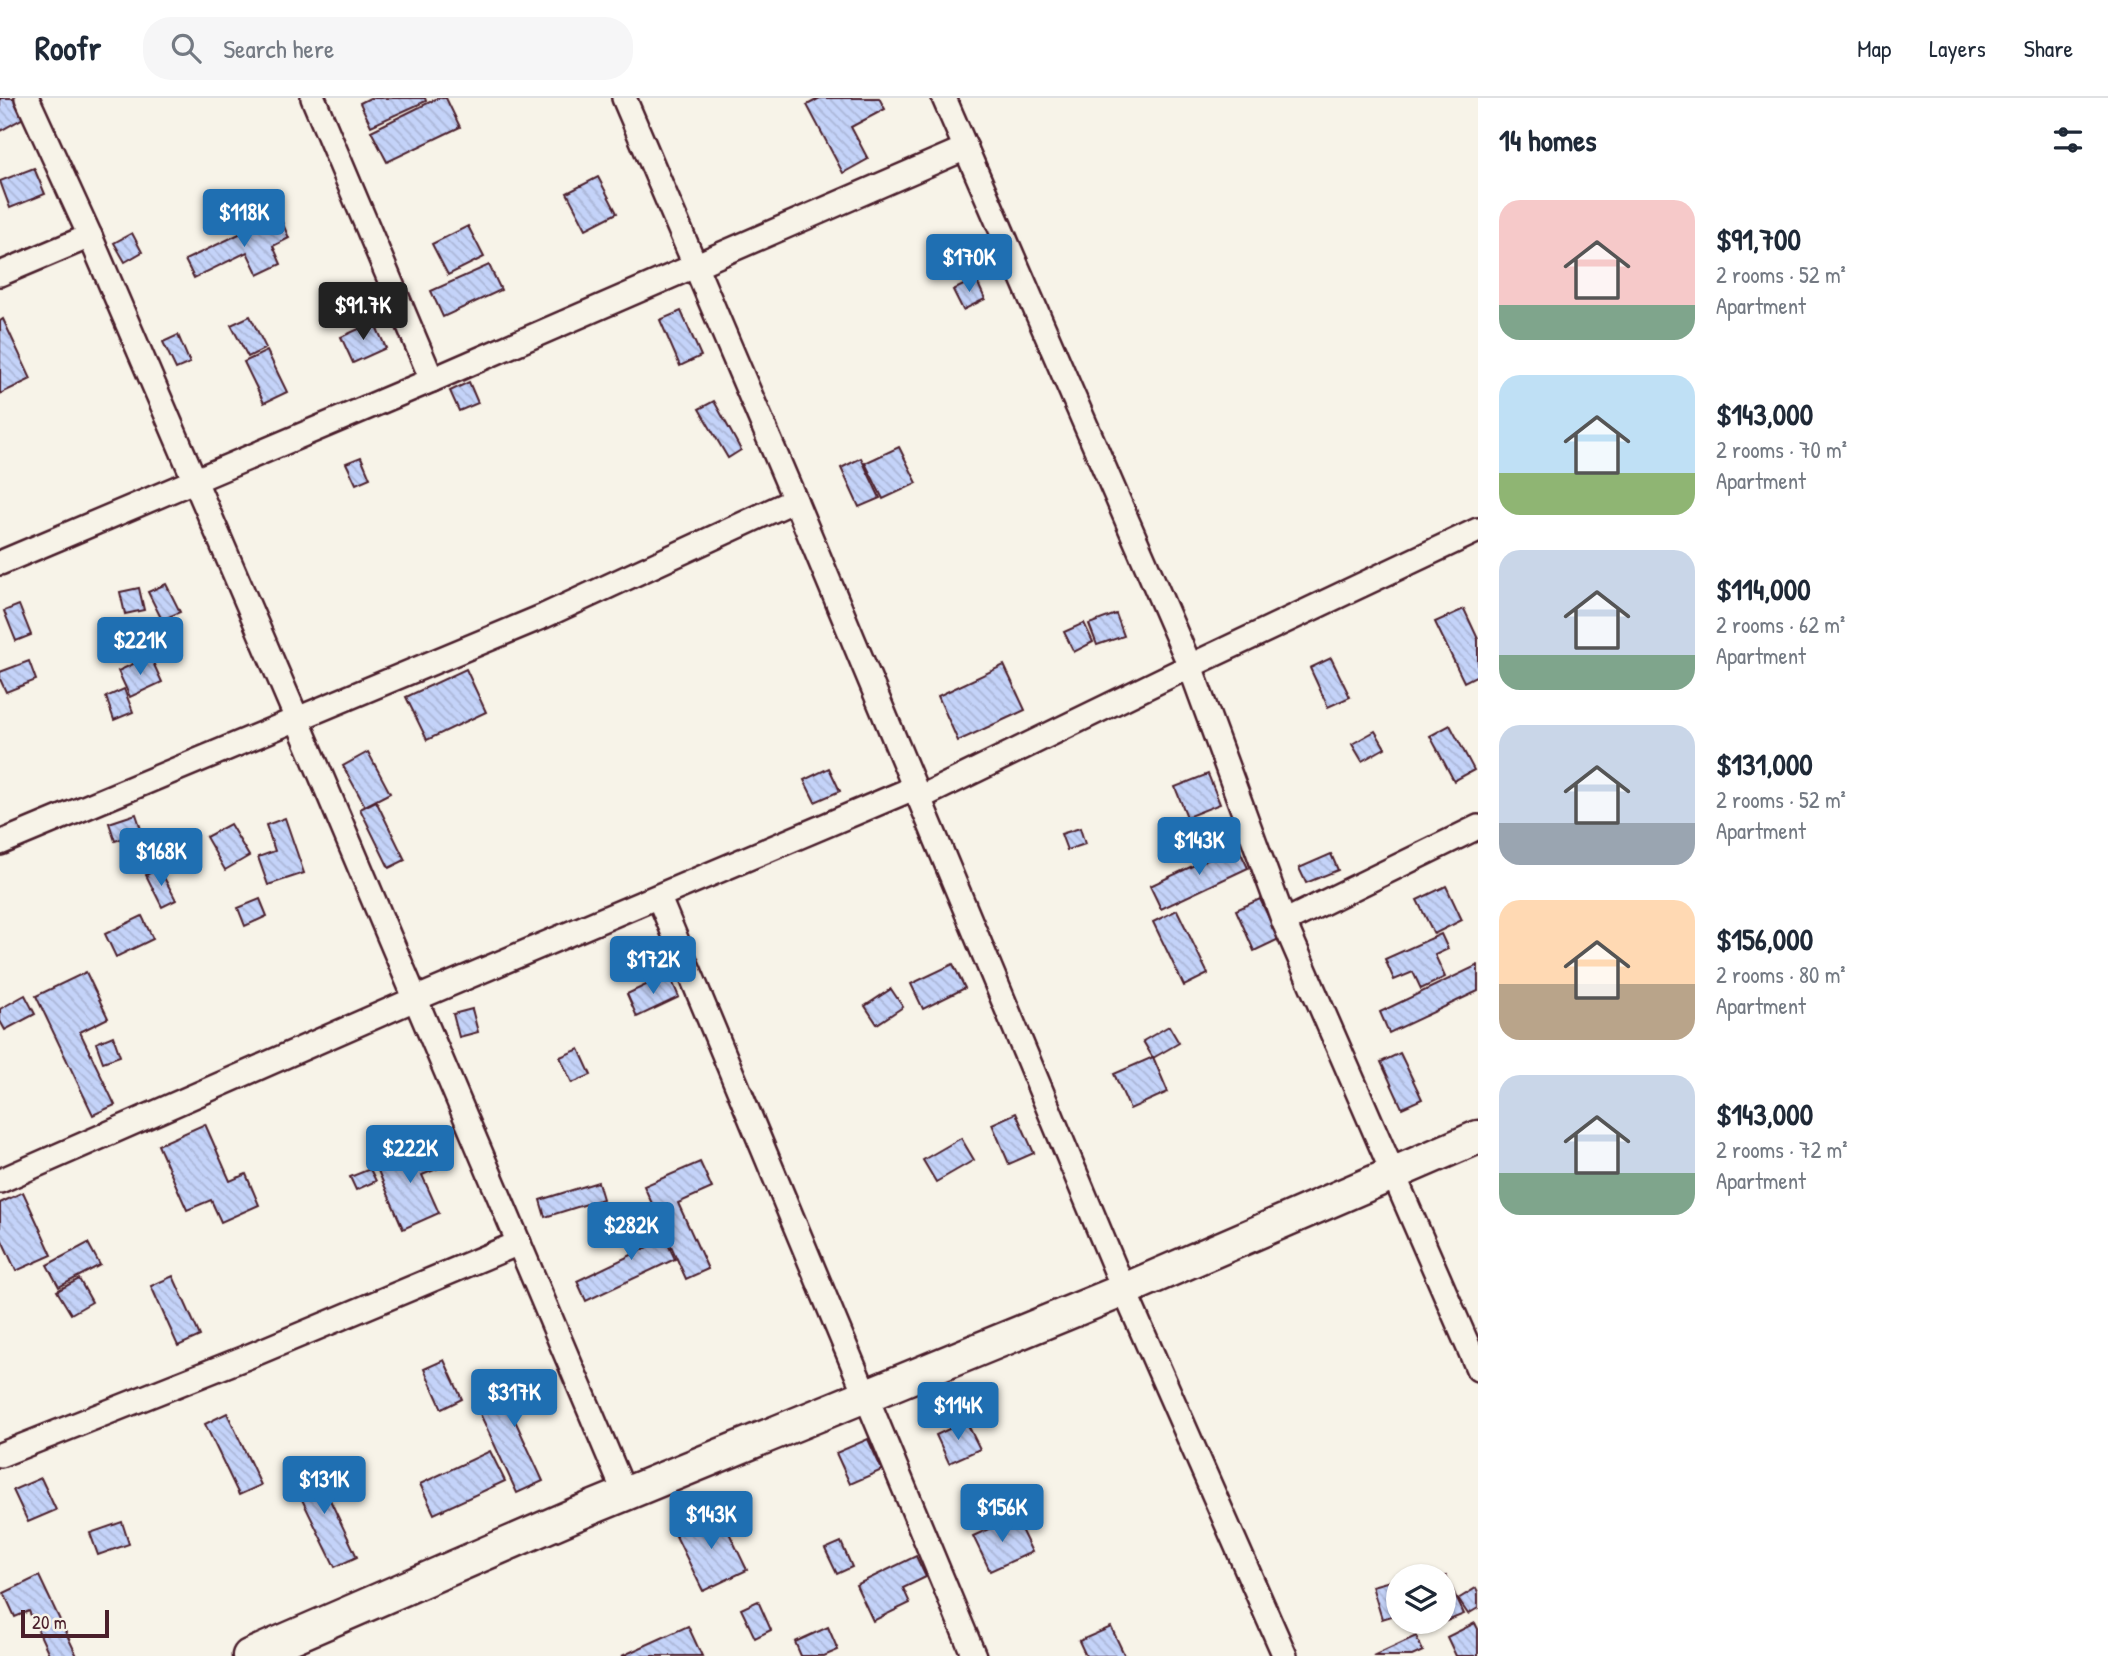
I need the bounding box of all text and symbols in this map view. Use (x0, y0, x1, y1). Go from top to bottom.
search box (143, 17, 633, 80)
text: Roofr (35, 26, 101, 70)
icon: search (167, 29, 205, 67)
text: Search here (223, 31, 334, 66)
text: Map (1857, 32, 1891, 64)
text: Layers (1929, 32, 1986, 64)
text: Share (2024, 32, 2073, 64)
text: 14 homes (1499, 120, 1597, 160)
icon: filters (2049, 121, 2087, 159)
pin: $118K (195, 190, 293, 249)
text: $118K (219, 196, 269, 227)
text: $91,700 (1716, 219, 1801, 259)
icon: home (1555, 228, 1639, 312)
pin: $170K (920, 234, 1018, 294)
text: $170K (942, 241, 996, 272)
text: 2 rooms · 52 m² (1716, 259, 1846, 290)
pin: $91.7K (306, 282, 420, 342)
text: $91.7K (335, 289, 391, 320)
text: Apartment (1716, 290, 1806, 321)
text: $143,000 (1716, 394, 1813, 434)
icon: home (1555, 403, 1639, 487)
text: 2 rooms · 70 m² (1716, 434, 1847, 465)
text: Apartment (1716, 465, 1806, 496)
text: $114,000 (1716, 569, 1811, 609)
icon: home (1555, 578, 1639, 662)
text: 2 rooms · 62 m² (1716, 609, 1845, 640)
pin: $221K (91, 618, 189, 677)
text: $221K (113, 624, 167, 655)
text: Apartment (1716, 640, 1806, 671)
text: $131,000 (1716, 744, 1813, 784)
icon: home (1555, 753, 1639, 837)
text: 2 rooms · 52 m² (1716, 784, 1846, 815)
text: Apartment (1716, 815, 1806, 846)
pin: $143K (1150, 818, 1248, 877)
text: $143K (1174, 824, 1224, 855)
pin: $168K (112, 828, 210, 888)
text: $168K (135, 835, 187, 866)
text: $156,000 (1716, 919, 1813, 959)
icon: home (1555, 928, 1639, 1012)
pin: $172K (604, 936, 702, 996)
text: $172K (626, 943, 680, 974)
text: 2 rooms · 80 m² (1716, 959, 1846, 990)
text: Apartment (1716, 990, 1806, 1021)
text: $143,000 (1716, 1094, 1813, 1134)
icon: home (1555, 1103, 1639, 1187)
pin: $222K (361, 1126, 459, 1185)
text: $222K (382, 1132, 438, 1163)
text: 2 rooms · 72 m² (1716, 1134, 1848, 1165)
text: Apartment (1716, 1165, 1806, 1196)
pin: $282K (582, 1202, 680, 1262)
text: $282K (603, 1209, 659, 1240)
pin: $317K (465, 1370, 563, 1429)
text: $317K (487, 1376, 541, 1407)
pin: $114K (909, 1382, 1007, 1442)
text: $114K (933, 1389, 983, 1420)
pin: $131K (275, 1456, 373, 1516)
text: $131K (299, 1463, 349, 1494)
pin: $156K (953, 1484, 1051, 1544)
text: $156K (977, 1491, 1027, 1522)
pin: $143K (662, 1492, 760, 1551)
text: $143K (686, 1498, 736, 1529)
map controls (1386, 1564, 1456, 1634)
button: layers (1386, 1564, 1456, 1634)
scale bar (21, 1607, 108, 1639)
text: 20 m (32, 1609, 67, 1635)

